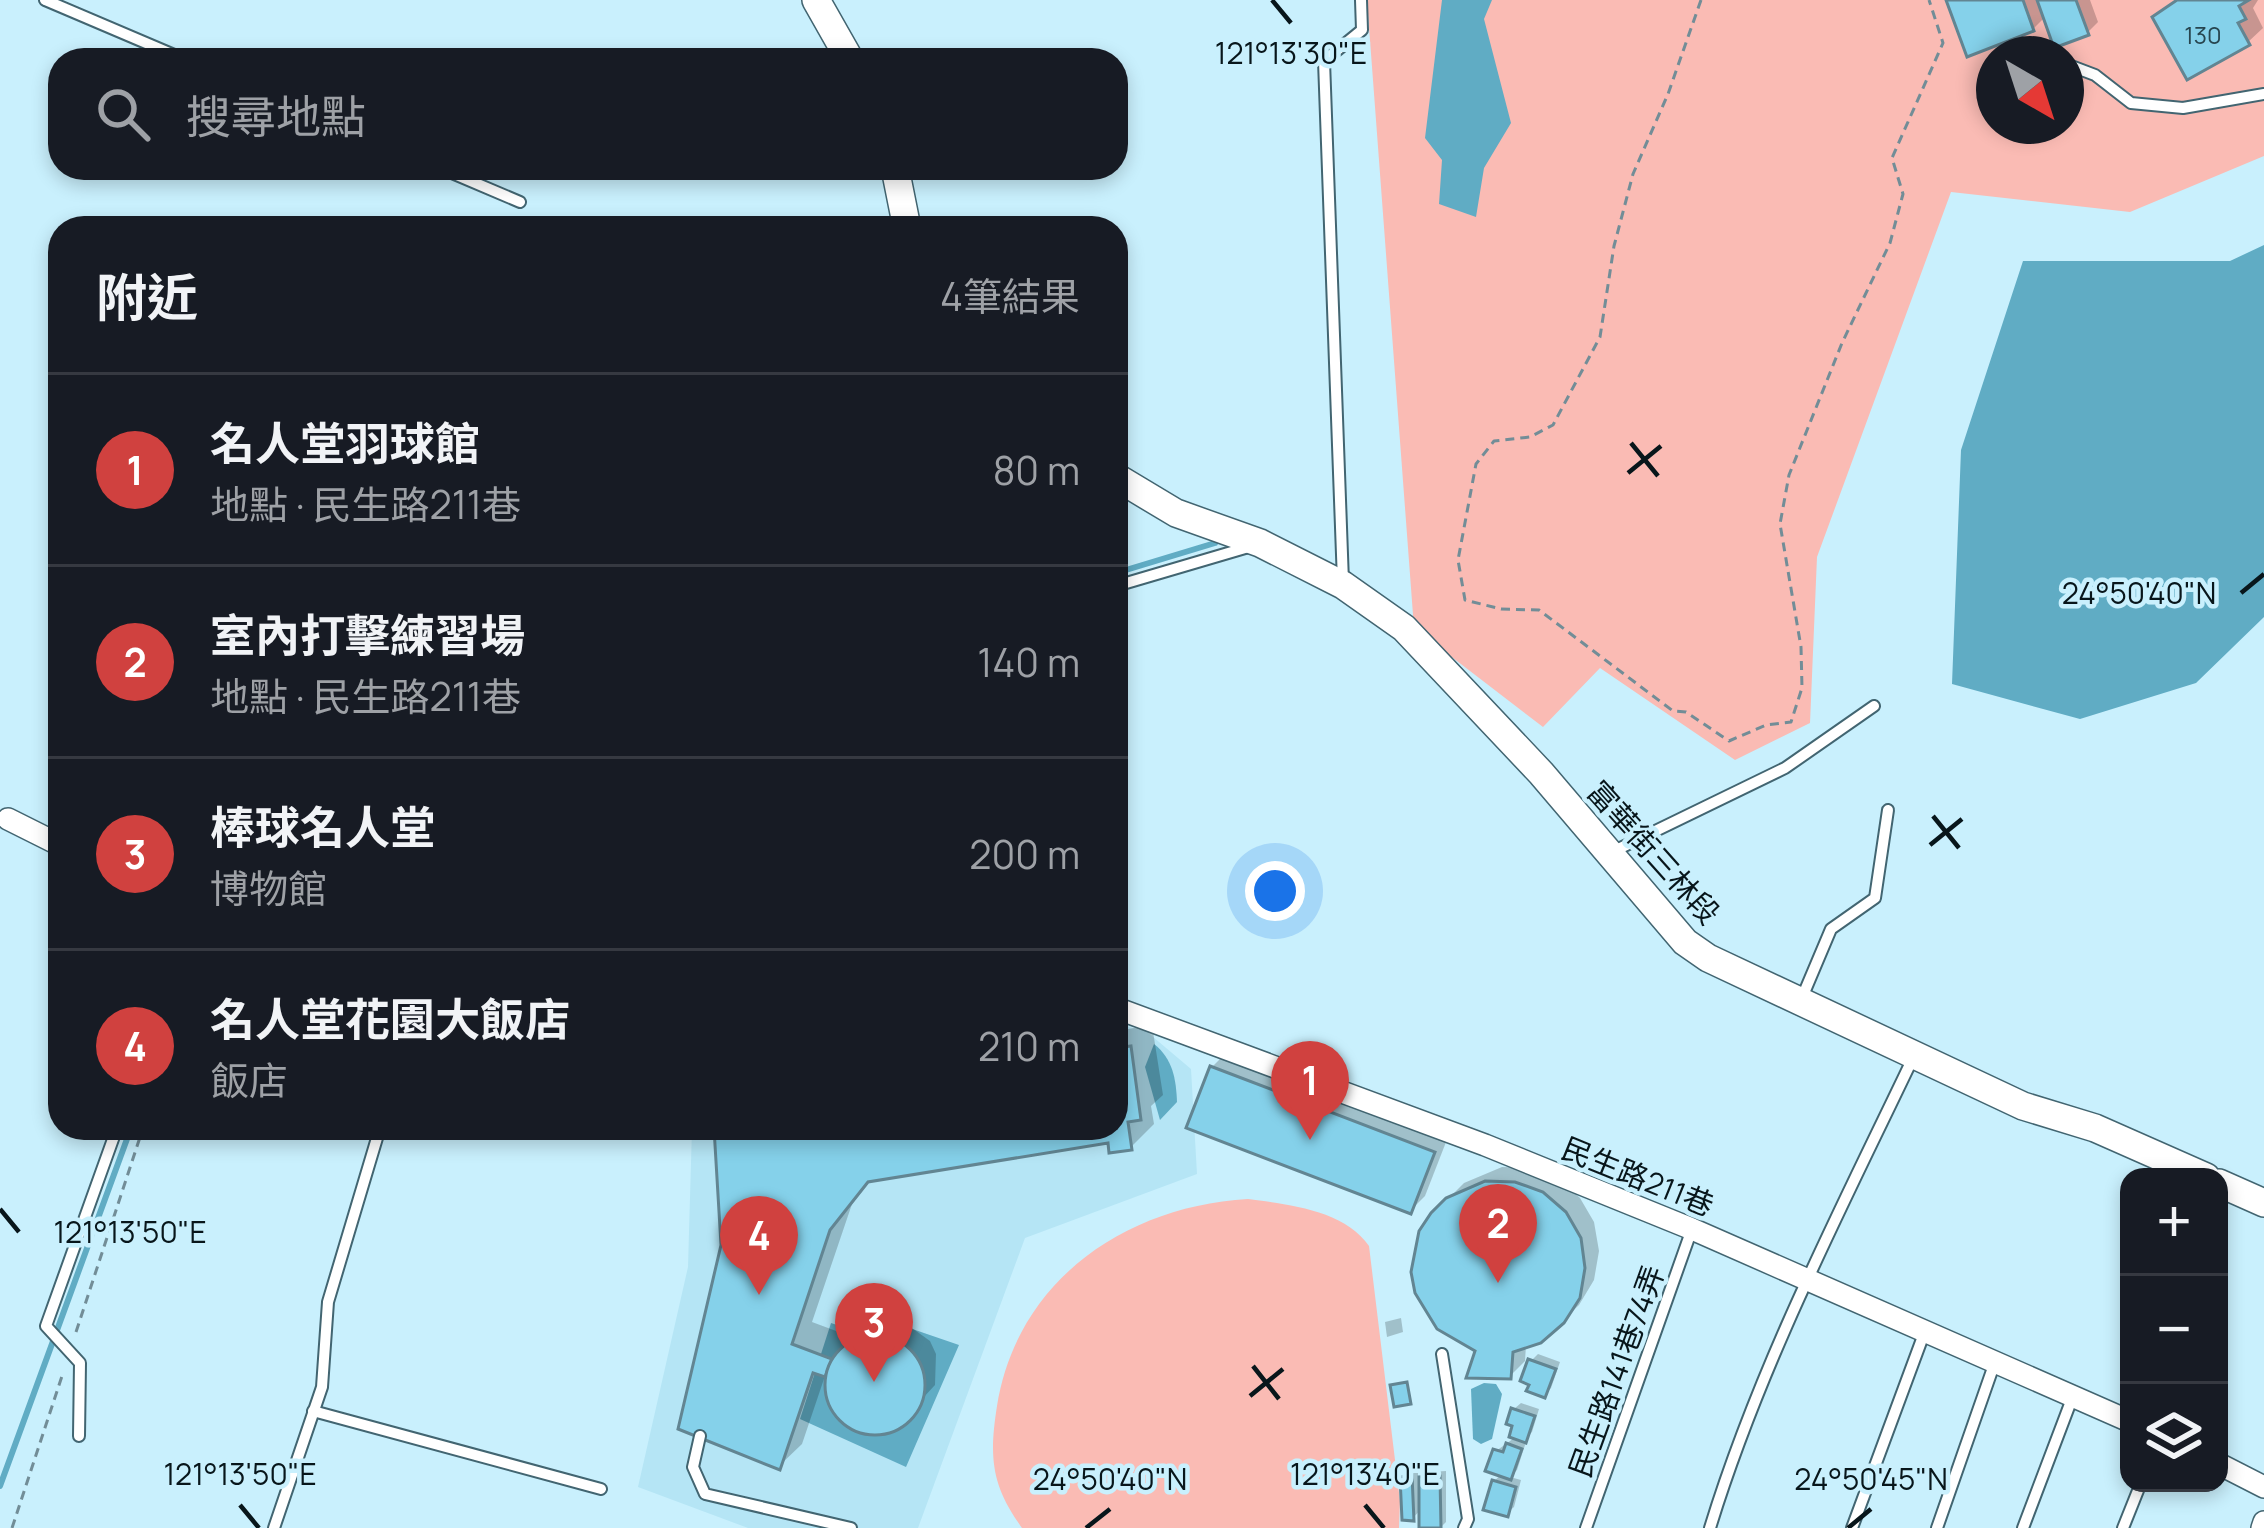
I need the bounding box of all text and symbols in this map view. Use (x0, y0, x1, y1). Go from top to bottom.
house number: 130 (2184, 18, 2222, 51)
text: 121°13'30"E (1215, 32, 1367, 73)
north arrow (1976, 36, 2084, 144)
search box (48, 48, 1128, 180)
icon: search (90, 81, 156, 147)
text: 搜尋地點 (186, 85, 366, 147)
text: 附近 (96, 262, 198, 331)
text: 4筆結果 (940, 269, 1080, 323)
text: 名人堂羽球館 (210, 412, 480, 474)
text: 1 (126, 443, 144, 497)
text: 80 m (993, 443, 1080, 497)
text: 地點 · 民生路211巷 (210, 477, 521, 531)
text: 24°50'40"N (2062, 572, 2216, 613)
text: 室內打擊練習場 (210, 604, 525, 666)
text: 2 (123, 635, 147, 689)
text: 140 m (977, 635, 1080, 689)
text: 地點 · 民生路211巷 (210, 669, 521, 723)
street label: 富華街三林段 (1579, 771, 1729, 933)
text: 棒球名人堂 (210, 796, 435, 858)
text: 3 (124, 827, 146, 881)
text: 200 m (969, 827, 1080, 881)
text: 博物館 (210, 861, 327, 915)
your location (1245, 861, 1305, 921)
text: 名人堂花園大飯店 (210, 988, 570, 1050)
text: 4 (123, 1019, 147, 1073)
text: 210 m (978, 1019, 1080, 1073)
pin: 1 (1271, 1041, 1349, 1140)
text: 飯店 (210, 1053, 288, 1107)
street label: 民生路211巷 (1556, 1127, 1720, 1225)
map controls (2120, 1168, 2228, 1492)
button: + (2120, 1168, 2228, 1276)
pin: 2 (1459, 1184, 1537, 1283)
pin: 4 (720, 1196, 798, 1295)
text: 121°13'50"E (53, 1211, 207, 1252)
street label: 民生路141巷74弄 (1559, 1259, 1673, 1483)
button: − (2120, 1276, 2228, 1384)
pin: 3 (835, 1283, 913, 1382)
button: layers (2120, 1384, 2228, 1492)
text: 121°13'50"E (163, 1453, 317, 1494)
text: 121°13'40"E (1290, 1453, 1440, 1494)
text: 24°50'40"N (1033, 1458, 1187, 1499)
text: 24°50'45"N (1794, 1458, 1948, 1499)

